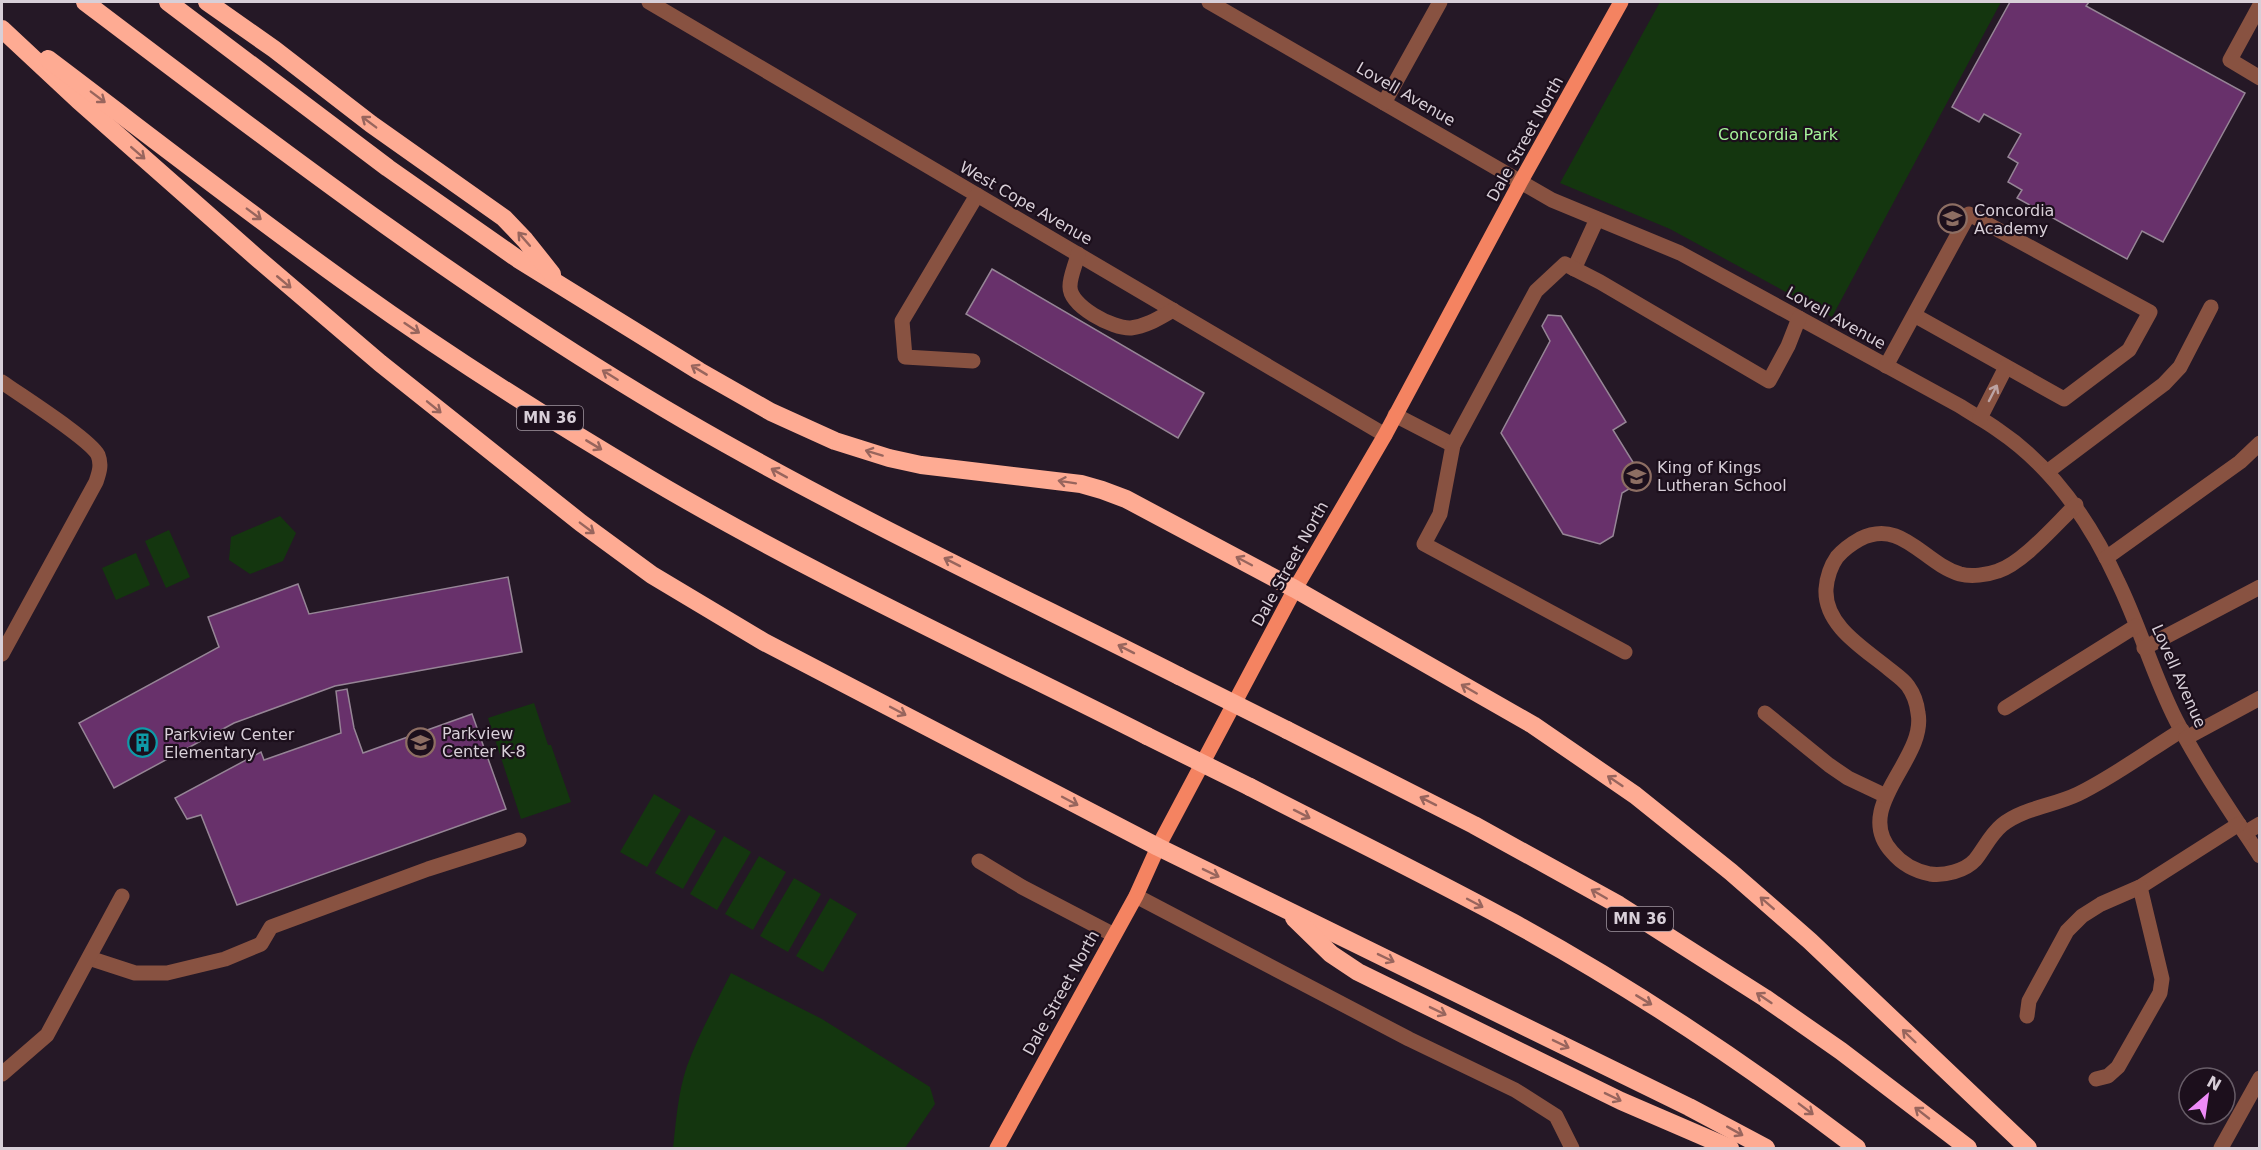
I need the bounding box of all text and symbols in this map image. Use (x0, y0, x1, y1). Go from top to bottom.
street label: Lovell Avenue (1353, 58, 1459, 130)
street label: Dale Street North (1483, 73, 1567, 205)
one-way arrow (90, 90, 106, 103)
one-way arrow (361, 116, 377, 128)
park label: Concordia Park (1718, 125, 1839, 144)
one-way arrow (130, 146, 145, 160)
street label: West Cope Avenue (956, 157, 1096, 249)
place label: Concordia Academy (1974, 201, 2054, 238)
school or university icon: Concordia Academy (1937, 203, 1969, 235)
one-way arrow (245, 208, 261, 221)
one-way arrow (517, 232, 531, 247)
one-way arrow (276, 275, 291, 289)
street label: Lovell Avenue (1783, 283, 1889, 353)
one-way arrow (403, 322, 420, 334)
one-way arrow (691, 364, 708, 376)
one-way arrow (602, 368, 619, 380)
one-way arrow (1988, 384, 1999, 402)
one-way arrow (426, 400, 442, 413)
road number: MN 36 (517, 406, 583, 430)
one-way arrow (585, 439, 602, 451)
one-way arrow (865, 447, 884, 458)
place label: King of Kings Lutheran School (1657, 458, 1787, 495)
school or university icon: King of Kings Lutheran School (1620, 460, 1652, 492)
one-way arrow (770, 467, 788, 478)
one-way arrow (1057, 476, 1077, 487)
street label: Dale Street North (1248, 498, 1332, 630)
one-way arrow (579, 521, 595, 534)
one-way arrow (1235, 555, 1253, 566)
one-way arrow (944, 556, 961, 568)
street label: Lovell Avenue (2148, 621, 2210, 731)
one-way arrow (1118, 643, 1136, 655)
one-way arrow (1461, 683, 1478, 695)
one-way arrow (888, 706, 906, 717)
place label: Parkview Center K-8 (442, 724, 526, 761)
place label: Parkview Center Elementary (164, 725, 295, 762)
school or university icon: Parkview Center K-8 (405, 726, 437, 758)
building icon: Parkview Center Elementary (127, 727, 159, 759)
one-way arrow (1607, 775, 1623, 787)
one-way arrow (1420, 795, 1437, 807)
one-way arrow (1061, 796, 1079, 807)
one-way arrow (1293, 808, 1310, 820)
one-way arrow (1201, 867, 1219, 879)
one-way arrow (1591, 888, 1608, 900)
one-way arrow (1759, 896, 1774, 910)
one-way arrow (1466, 898, 1484, 909)
road number: MN 36 (1607, 907, 1673, 931)
street label: Dale Street North (1019, 927, 1103, 1059)
one-way arrow (1376, 953, 1394, 964)
one-way arrow (1756, 991, 1773, 1004)
one-way arrow (1635, 995, 1652, 1007)
one-way arrow (1429, 1006, 1447, 1018)
one-way arrow (1902, 1028, 1917, 1043)
one-way arrow (1551, 1039, 1569, 1050)
north arrow (2177, 1066, 2237, 1126)
text: N (2204, 1072, 2224, 1095)
one-way arrow (1604, 1092, 1622, 1104)
one-way arrow (1797, 1103, 1813, 1116)
one-way arrow (1914, 1106, 1930, 1119)
one-way arrow (1726, 1125, 1743, 1137)

